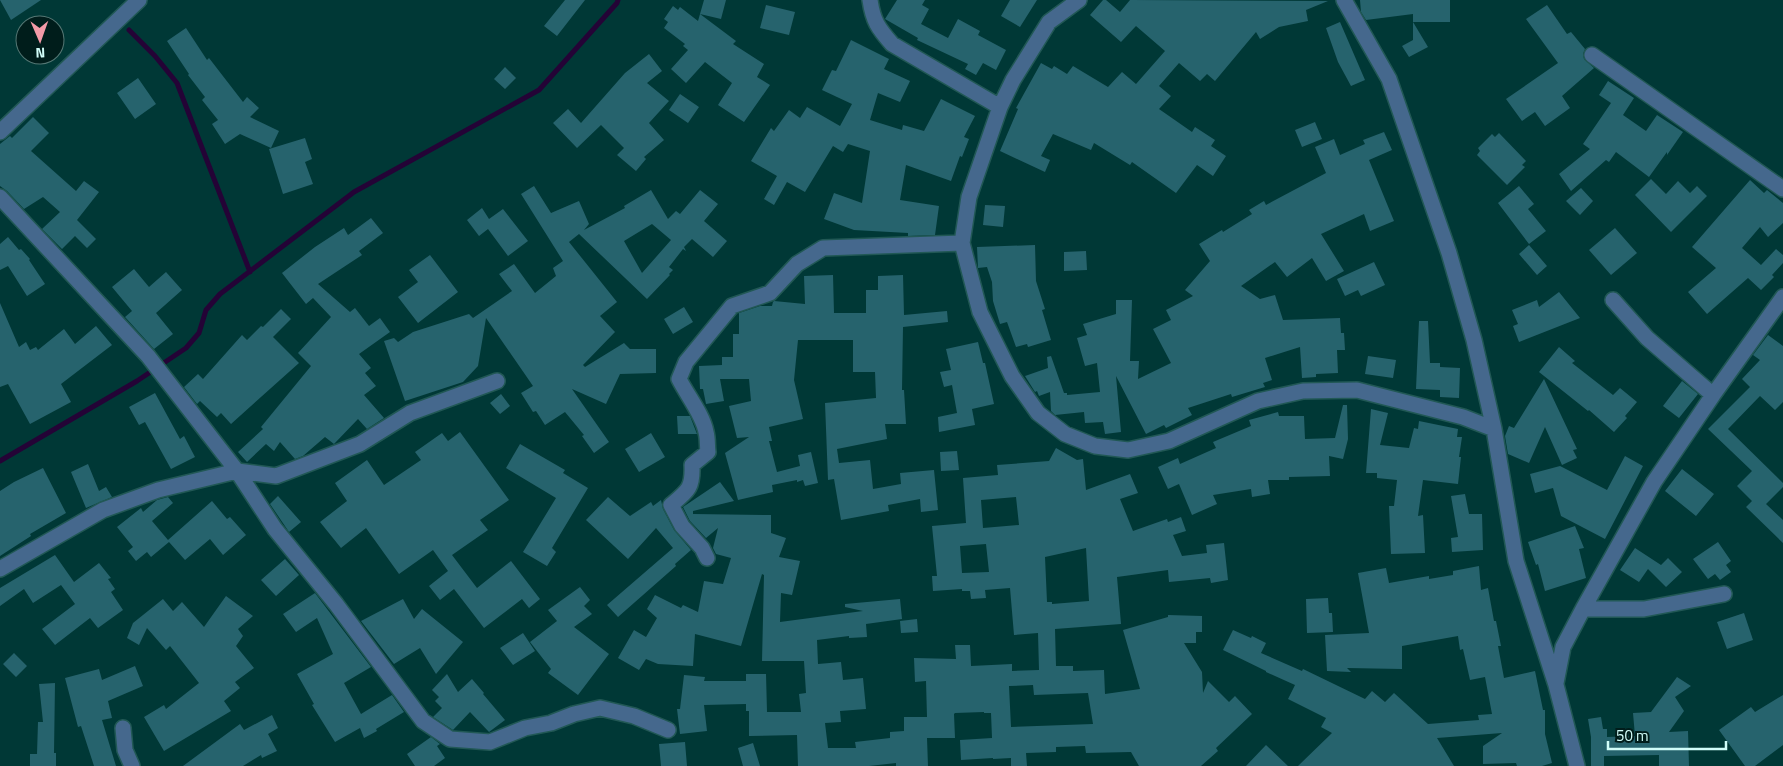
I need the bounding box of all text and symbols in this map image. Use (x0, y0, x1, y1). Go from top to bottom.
north arrow (15, 15, 65, 65)
text: N (35, 43, 46, 64)
scale bar (1608, 718, 1726, 750)
text: 50 m (1616, 724, 1649, 747)

